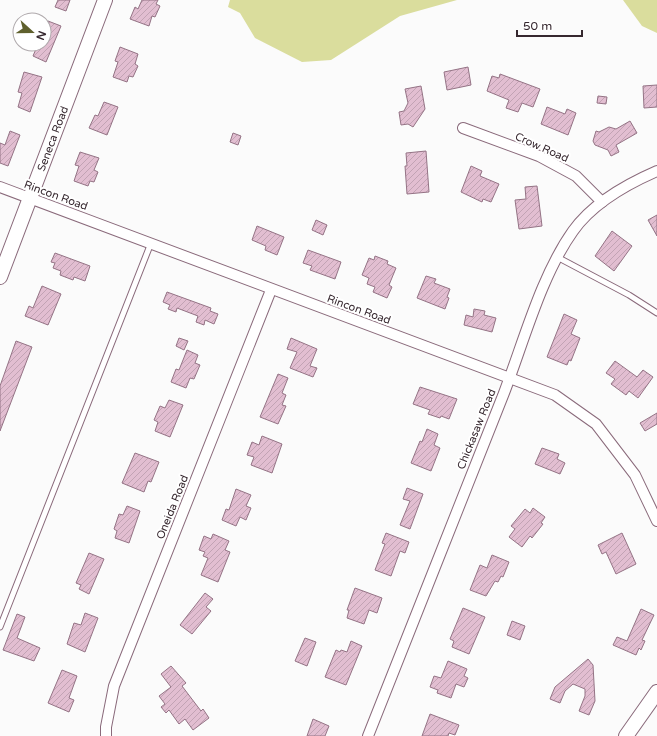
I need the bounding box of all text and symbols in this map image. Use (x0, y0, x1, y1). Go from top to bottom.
north arrow (12, 12, 52, 52)
scale bar (517, 12, 582, 38)
text: 50 m (523, 19, 552, 33)
text: N (33, 29, 49, 42)
street label: Seneca Road (35, 104, 71, 173)
street label: Crow Road (513, 130, 571, 165)
street label: Rincon Road (22, 178, 90, 213)
street label: Rincon Road (325, 292, 393, 327)
street label: Chickasaw Road (454, 387, 499, 471)
street label: Oneida Road (154, 473, 191, 541)

